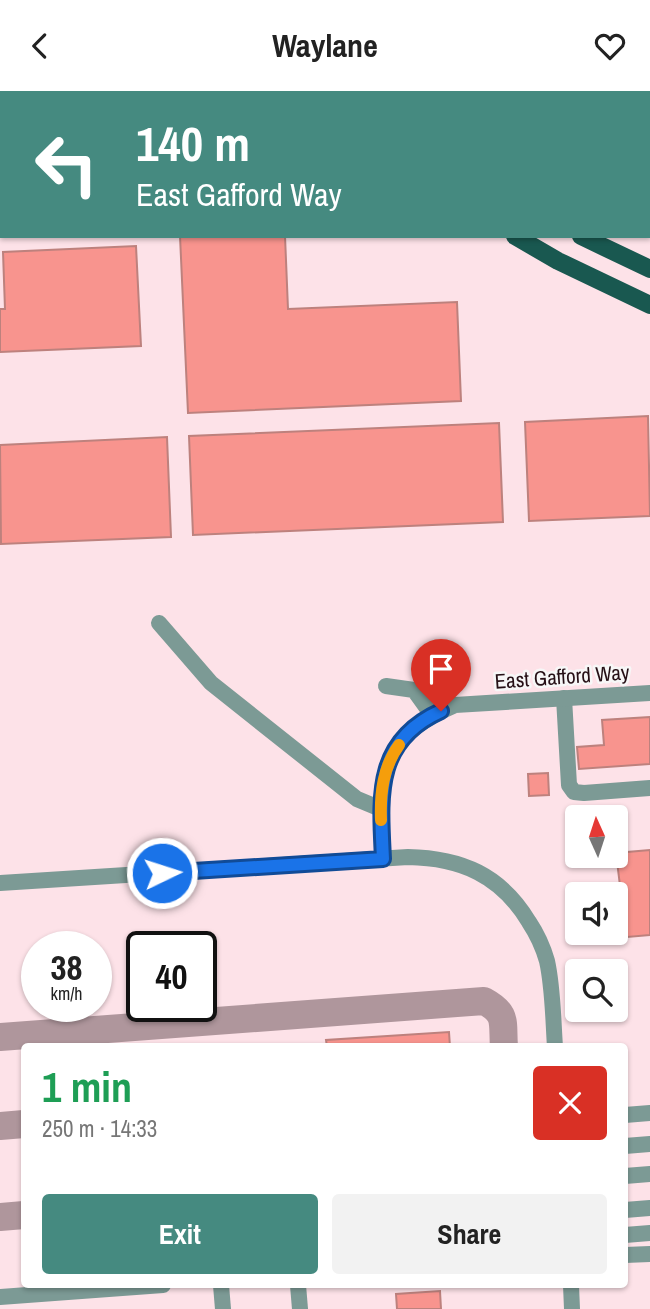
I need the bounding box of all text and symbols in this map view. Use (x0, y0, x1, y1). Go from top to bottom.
text: Waylane (272, 24, 378, 67)
icon: back (21, 27, 59, 65)
icon: heart (591, 27, 629, 65)
text: 140 m (136, 110, 250, 176)
icon: left (21, 119, 112, 210)
text: East Gafford Way (136, 173, 342, 216)
pin (411, 639, 471, 711)
icon: arrive (422, 650, 460, 688)
street label: East Gafford Way (494, 657, 631, 696)
north arrow (565, 805, 628, 868)
map controls (565, 805, 628, 1022)
position arrow (125, 836, 199, 910)
button: sound (565, 882, 628, 945)
speed limit sign: 40 (126, 931, 217, 1022)
text: 38 (51, 944, 82, 991)
button: search (565, 959, 628, 1022)
text: km/h (51, 981, 83, 1006)
text: 1 min (42, 1059, 132, 1115)
button: close (533, 1066, 607, 1140)
text: 250 m · 14:33 (42, 1113, 157, 1144)
button: Exit (42, 1194, 318, 1274)
button: Share (332, 1194, 607, 1274)

